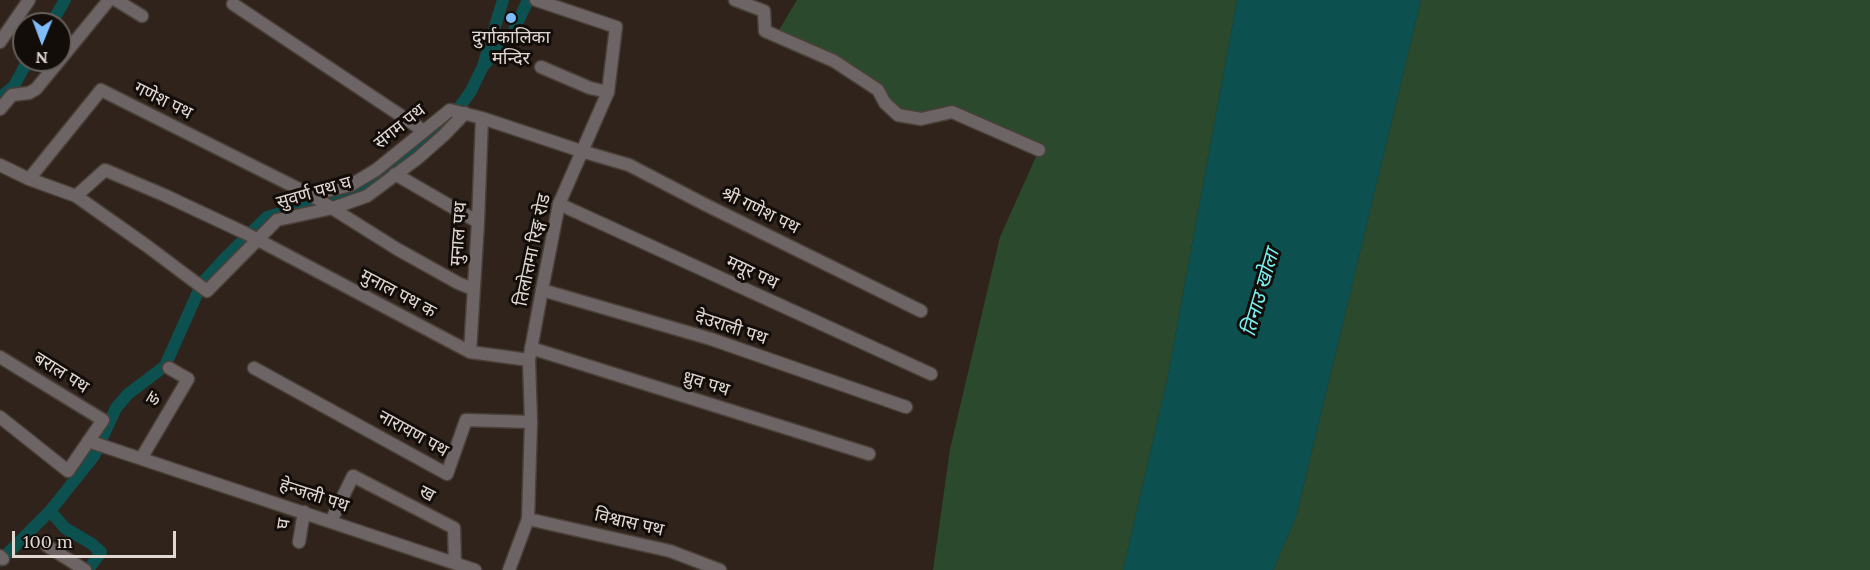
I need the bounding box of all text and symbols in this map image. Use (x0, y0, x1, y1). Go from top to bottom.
marker: दुर्गाकालिका मन्दिर (504, 11, 518, 25)
north arrow (12, 12, 72, 72)
place label: दुर्गाकालिका मन्दिर (472, 27, 550, 70)
text: N (35, 48, 48, 68)
street label: गणेश पथ (130, 78, 196, 124)
street label: संगम पथ (370, 100, 430, 154)
street label: सुवर्ण पथ घ (274, 172, 354, 214)
street label: श्री गणेश पथ (718, 183, 802, 239)
street label: तिलोत्तमा रिङ्ग रोड (511, 192, 555, 308)
street label: मुनाल पथ (446, 201, 472, 267)
water label: तिनाउ खोला (1237, 247, 1285, 339)
street label: मयूर पथ (723, 252, 781, 294)
street label: मुनाल पथ क (356, 265, 440, 323)
street label: देउराली पथ (692, 306, 770, 350)
street label: बराल पथ (29, 348, 93, 398)
street label: ध्रुव पथ (680, 367, 732, 401)
street label: ङ (142, 389, 166, 409)
street label: नारायण पथ (374, 406, 452, 462)
street label: हेन्जली पथ (277, 475, 351, 517)
street label: ख (416, 481, 438, 507)
street label: विश्वास पथ (592, 505, 666, 541)
street label: घ (273, 517, 295, 531)
scale bar (15, 519, 178, 557)
text: 100 m (23, 530, 73, 553)

